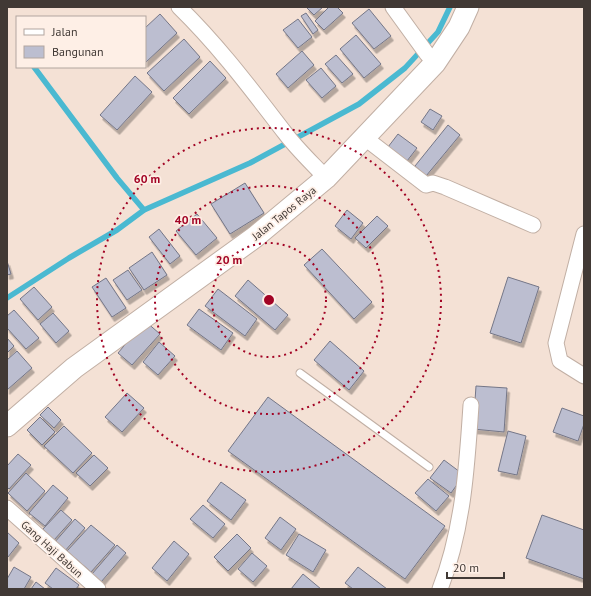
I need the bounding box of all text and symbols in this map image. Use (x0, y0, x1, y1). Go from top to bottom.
legend (16, 16, 146, 68)
text: Jalan (51, 24, 77, 39)
text: Bangunan (52, 44, 104, 59)
text: 60 m (134, 171, 160, 186)
street label: Jalan Tapos Raya (248, 183, 319, 244)
text: 40 m (175, 212, 201, 227)
text: 20 m (216, 252, 242, 267)
centre of rings (262, 293, 276, 307)
street label: Gang Haji Babun (18, 518, 86, 580)
scale bar (447, 554, 504, 580)
text: 20 m (453, 560, 479, 575)

